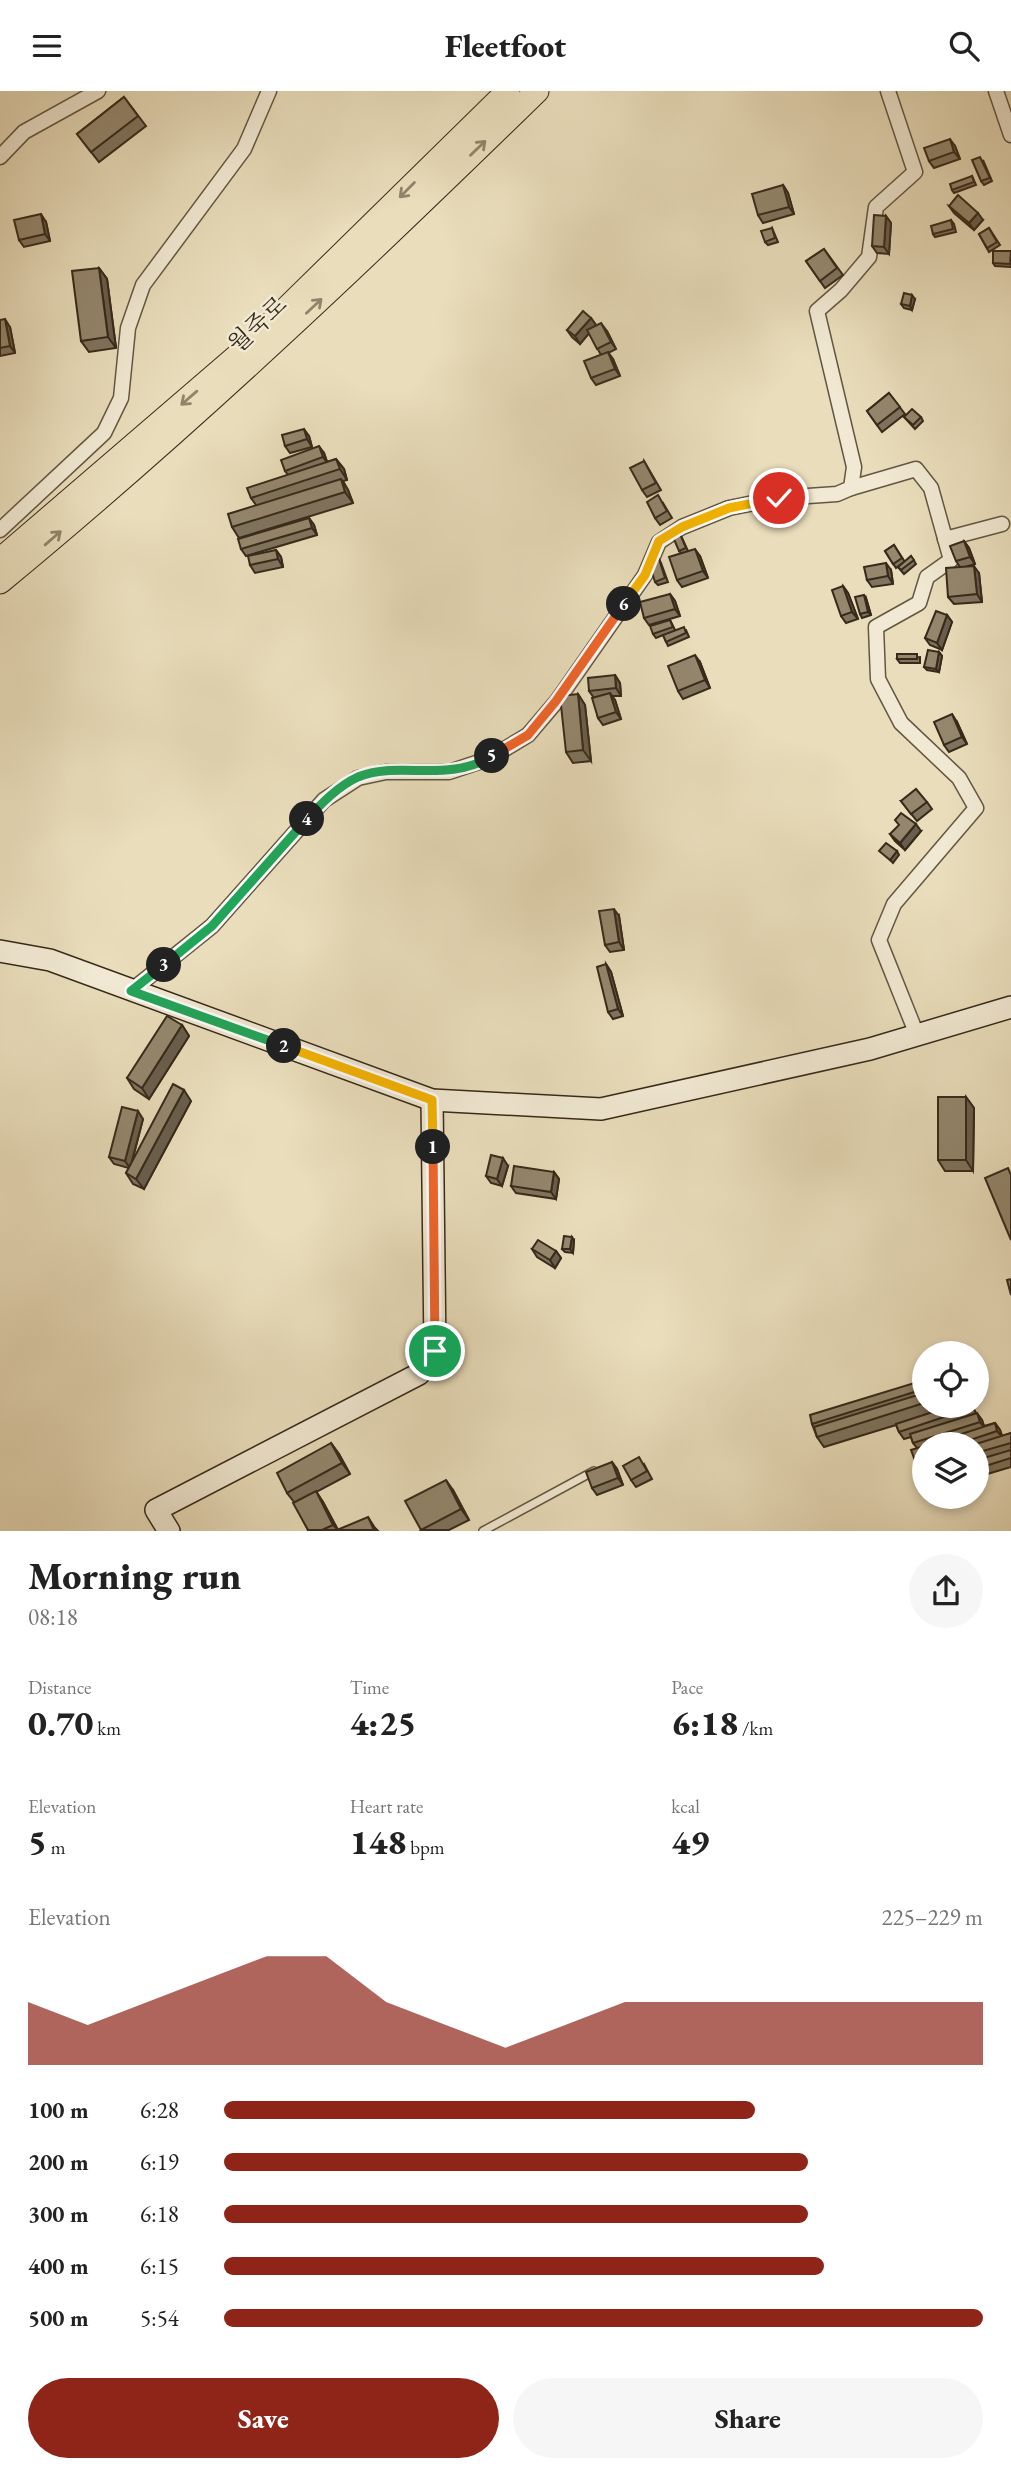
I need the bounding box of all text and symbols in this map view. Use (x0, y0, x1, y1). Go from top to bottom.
text: Fleetfoot (445, 25, 566, 67)
icon: menu (28, 27, 66, 65)
icon: search (945, 27, 983, 65)
one-way arrow (470, 140, 487, 157)
one-way arrow (398, 182, 415, 199)
street label: 월죽로 (221, 289, 293, 359)
one-way arrow (305, 297, 322, 314)
one-way arrow (180, 390, 198, 406)
pin (749, 468, 809, 528)
icon: check (760, 479, 798, 517)
one-way arrow (43, 530, 61, 546)
pin: 6 (606, 587, 642, 621)
text: 6 (618, 591, 629, 616)
pin: 5 (475, 739, 510, 773)
text: 5 (486, 743, 497, 768)
pin: 4 (290, 801, 324, 837)
text: 4 (301, 806, 312, 831)
pin: 3 (146, 947, 182, 983)
text: 3 (158, 952, 169, 977)
pin: 2 (266, 1028, 302, 1063)
text: 2 (278, 1033, 289, 1058)
pin: 1 (416, 1129, 450, 1165)
text: 1 (427, 1134, 438, 1159)
pin (405, 1321, 465, 1381)
icon: arrive (416, 1332, 454, 1370)
map controls (912, 1341, 989, 1509)
button: locate (912, 1341, 989, 1418)
button: layers (912, 1432, 989, 1509)
text: Morning run (28, 1551, 241, 1600)
button: share (909, 1554, 983, 1628)
text: 08:18 (28, 1602, 78, 1632)
text: Distance (28, 1675, 91, 1700)
text: Time (350, 1675, 389, 1700)
text: Pace (671, 1675, 703, 1700)
text: 0.70 (28, 1700, 94, 1745)
text: 4:25 (350, 1700, 416, 1745)
text: 6:18 (671, 1700, 738, 1745)
text: km (94, 1716, 121, 1741)
text: /km (738, 1716, 773, 1741)
text: Elevation (28, 1794, 96, 1819)
text: Heart rate (350, 1794, 423, 1819)
text: kcal (671, 1794, 700, 1819)
text: 5 (28, 1819, 47, 1864)
text: 148 (350, 1819, 406, 1864)
text: 49 (671, 1819, 709, 1864)
text: m (47, 1835, 66, 1860)
text: bpm (406, 1835, 445, 1860)
text: Elevation (28, 1902, 111, 1932)
text: 225–229 m (882, 1902, 983, 1932)
text: 100 m (28, 2095, 89, 2125)
text: 6:28 (140, 2095, 179, 2125)
text: 200 m (28, 2147, 89, 2177)
text: 6:19 (140, 2147, 179, 2177)
text: 300 m (28, 2199, 89, 2229)
text: 6:18 (140, 2199, 179, 2229)
text: 400 m (28, 2251, 89, 2281)
text: 6:15 (140, 2251, 179, 2281)
text: 500 m (28, 2303, 89, 2333)
text: 5:54 (140, 2303, 179, 2333)
button: Save (28, 2378, 499, 2458)
button: Share (513, 2378, 983, 2458)

